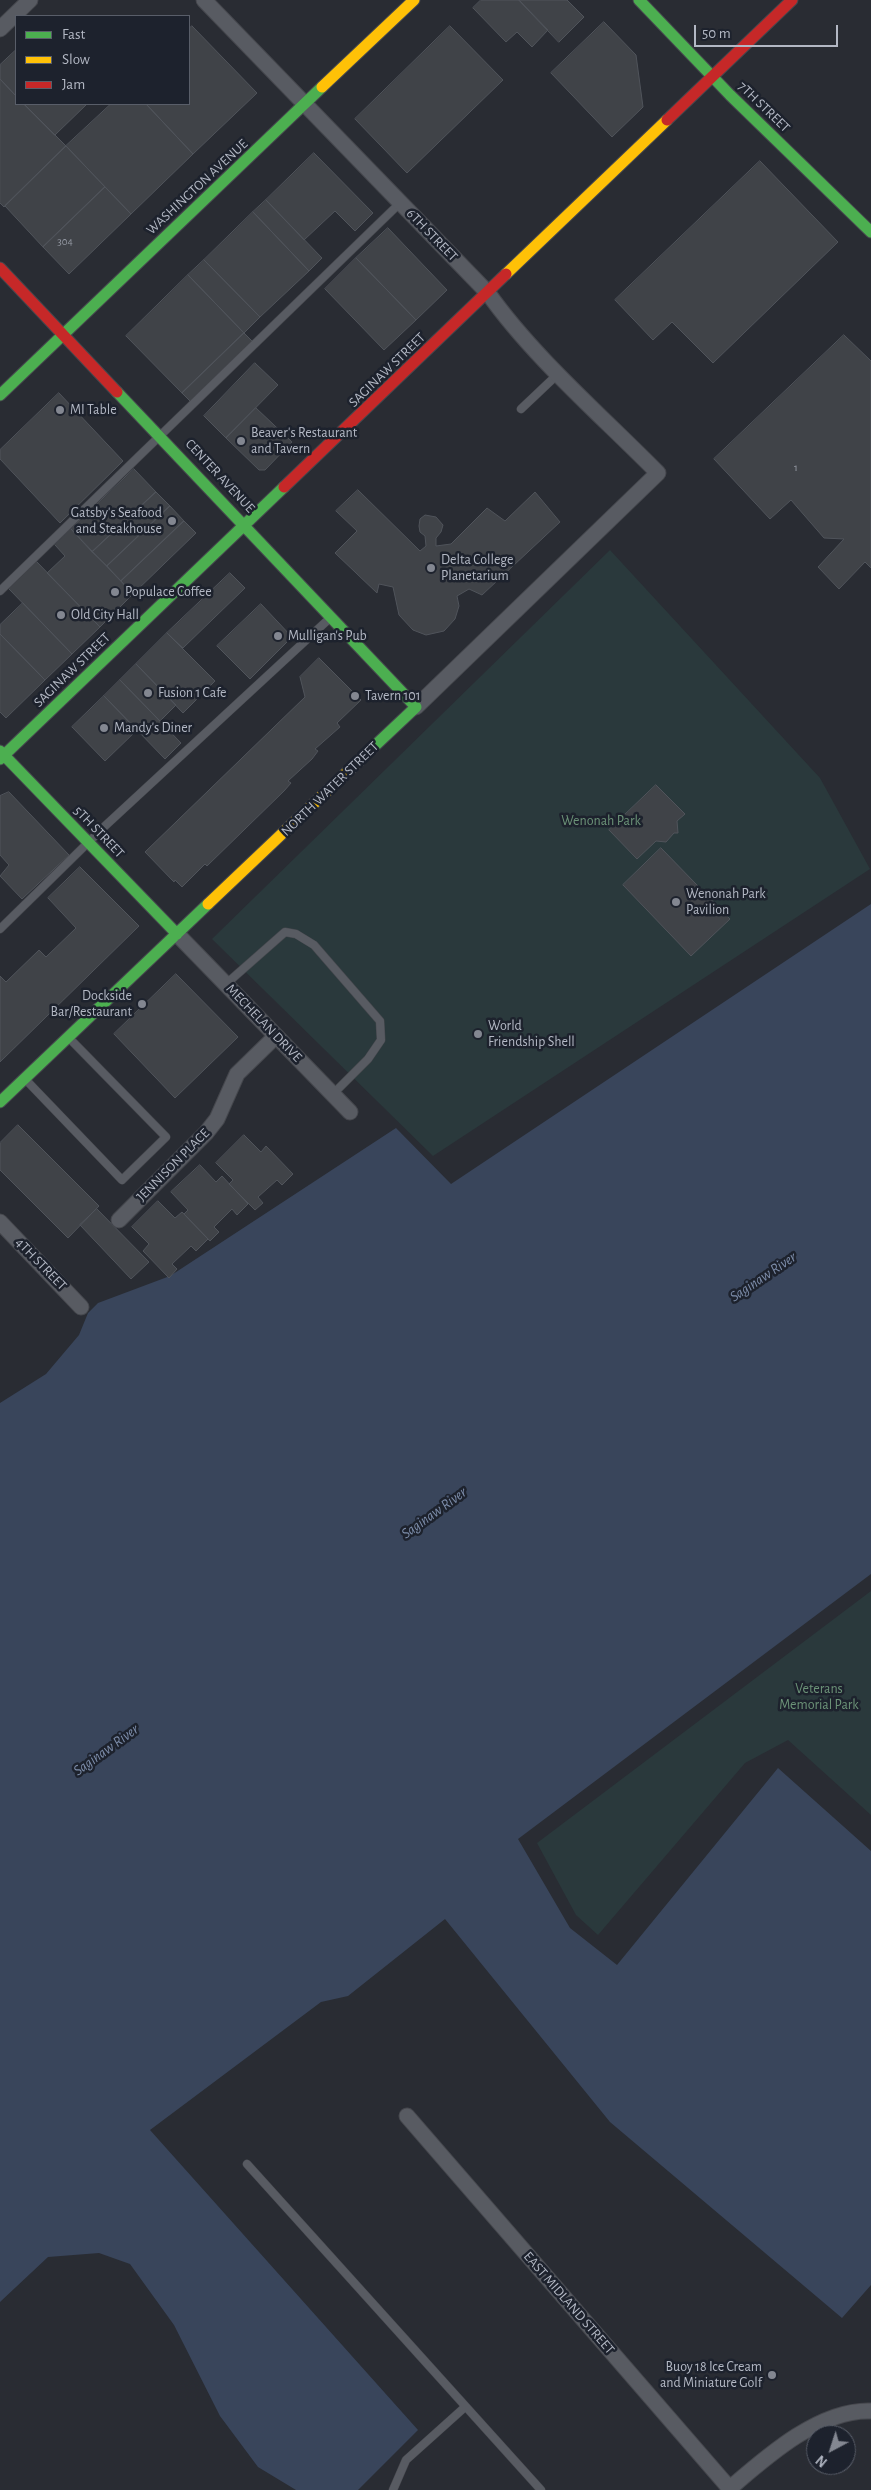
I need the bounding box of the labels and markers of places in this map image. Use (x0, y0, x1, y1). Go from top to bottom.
place label: MI Table (70, 402, 117, 418)
marker: MI Table (54, 404, 66, 416)
place label: Beaver's Restaurant and Tavern (251, 425, 357, 458)
marker: Beaver's Restaurant and Tavern (235, 435, 247, 447)
place label: Gatsby's Seafood and Steakhouse (71, 505, 162, 538)
marker: Gatsby's Seafood and Steakhouse (166, 515, 178, 527)
place label: Delta College Planetarium (441, 552, 514, 584)
marker: Delta College Planetarium (425, 562, 437, 574)
place label: Populace Coffee (125, 584, 212, 600)
marker: Populace Coffee (109, 586, 121, 598)
place label: Old City Hall (71, 607, 139, 623)
marker: Old City Hall (55, 609, 67, 621)
place label: Mulligan's Pub (288, 628, 367, 644)
marker: Mulligan's Pub (272, 630, 284, 642)
place label: Fusion 1 Cafe (158, 685, 227, 701)
marker: Fusion 1 Cafe (142, 687, 154, 699)
place label: Tavern 101 (365, 688, 420, 704)
marker: Tavern 101 (349, 690, 361, 702)
place label: Mandy's Diner (114, 720, 192, 736)
marker: Mandy's Diner (98, 722, 110, 734)
place label: Wenonah Park Pavilion (686, 886, 766, 919)
marker: Wenonah Park Pavilion (670, 896, 682, 908)
place label: Dockside Bar/Restaurant (50, 988, 132, 1020)
marker: Dockside Bar/Restaurant (136, 998, 148, 1010)
place label: World Friendship Shell (488, 1018, 575, 1050)
marker: World Friendship Shell (472, 1028, 484, 1040)
place label: Buoy 18 Ice Cream and Miniature Golf (660, 2359, 762, 2392)
marker: Buoy 18 Ice Cream and Miniature Golf (766, 2369, 778, 2381)

